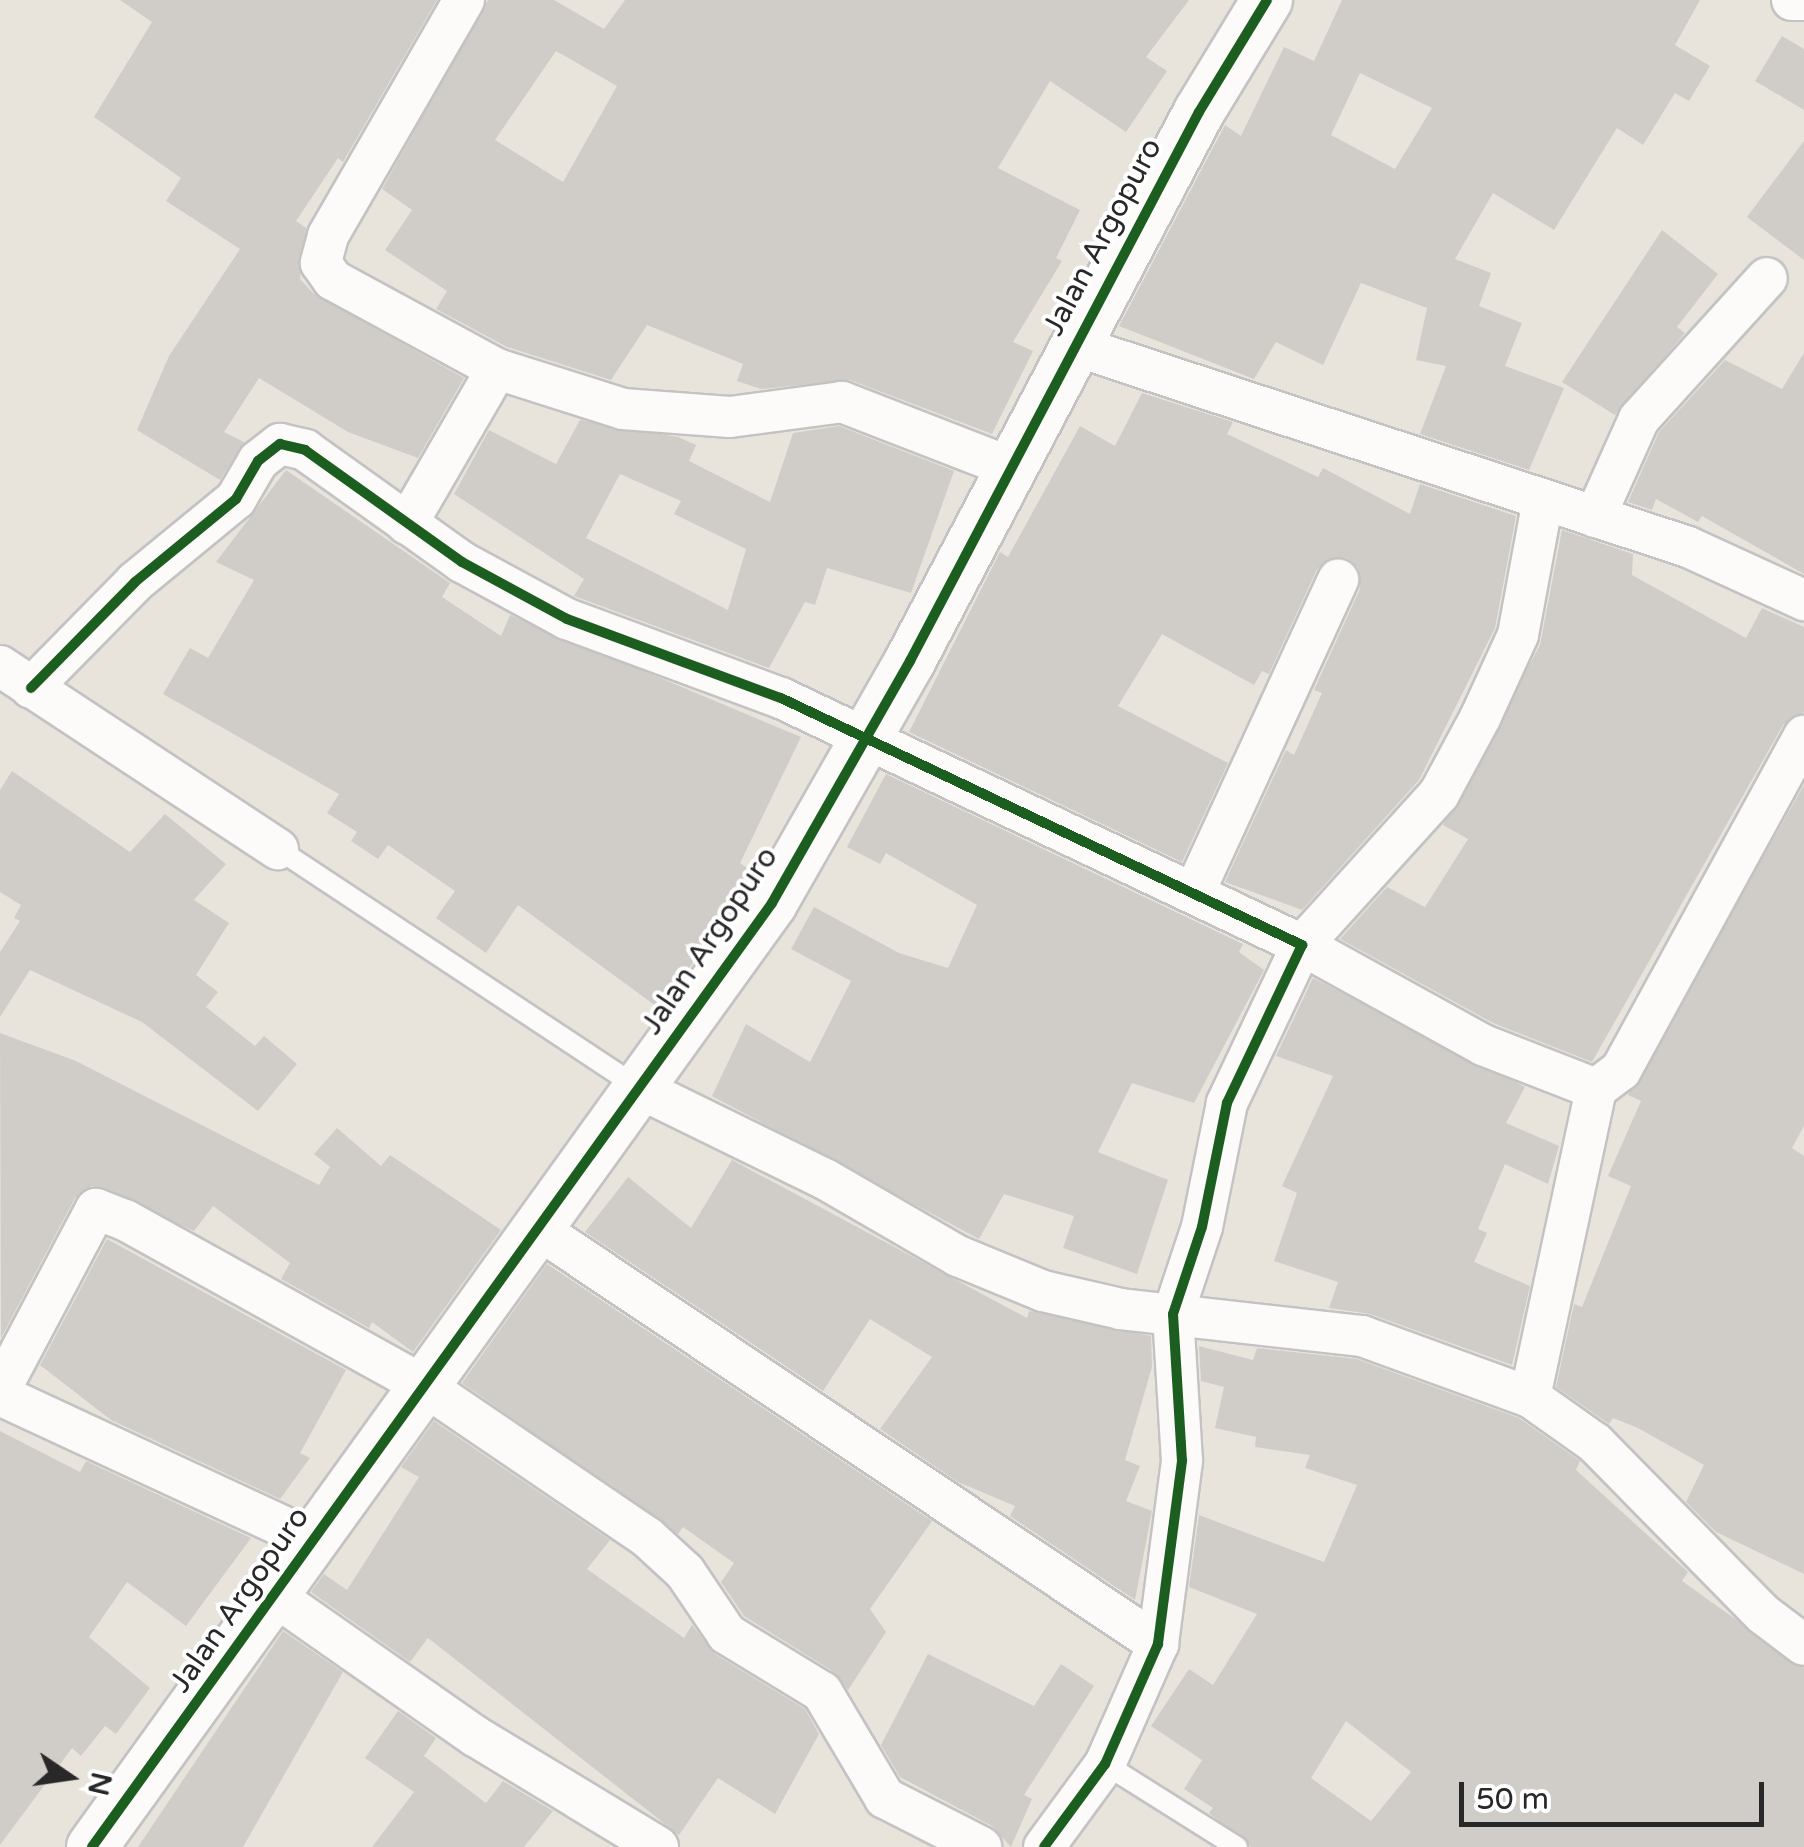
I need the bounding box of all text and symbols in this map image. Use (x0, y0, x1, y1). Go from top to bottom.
street label: Jalan Argopuro (1036, 132, 1170, 342)
street label: Jalan Argopuro (634, 841, 786, 1041)
street label: Jalan Argopuro (163, 1500, 317, 1700)
north arrow (20, 1727, 120, 1827)
scale bar (1464, 1762, 1769, 1824)
text: N (80, 1769, 118, 1799)
text: 50 m (1476, 1781, 1549, 1818)

